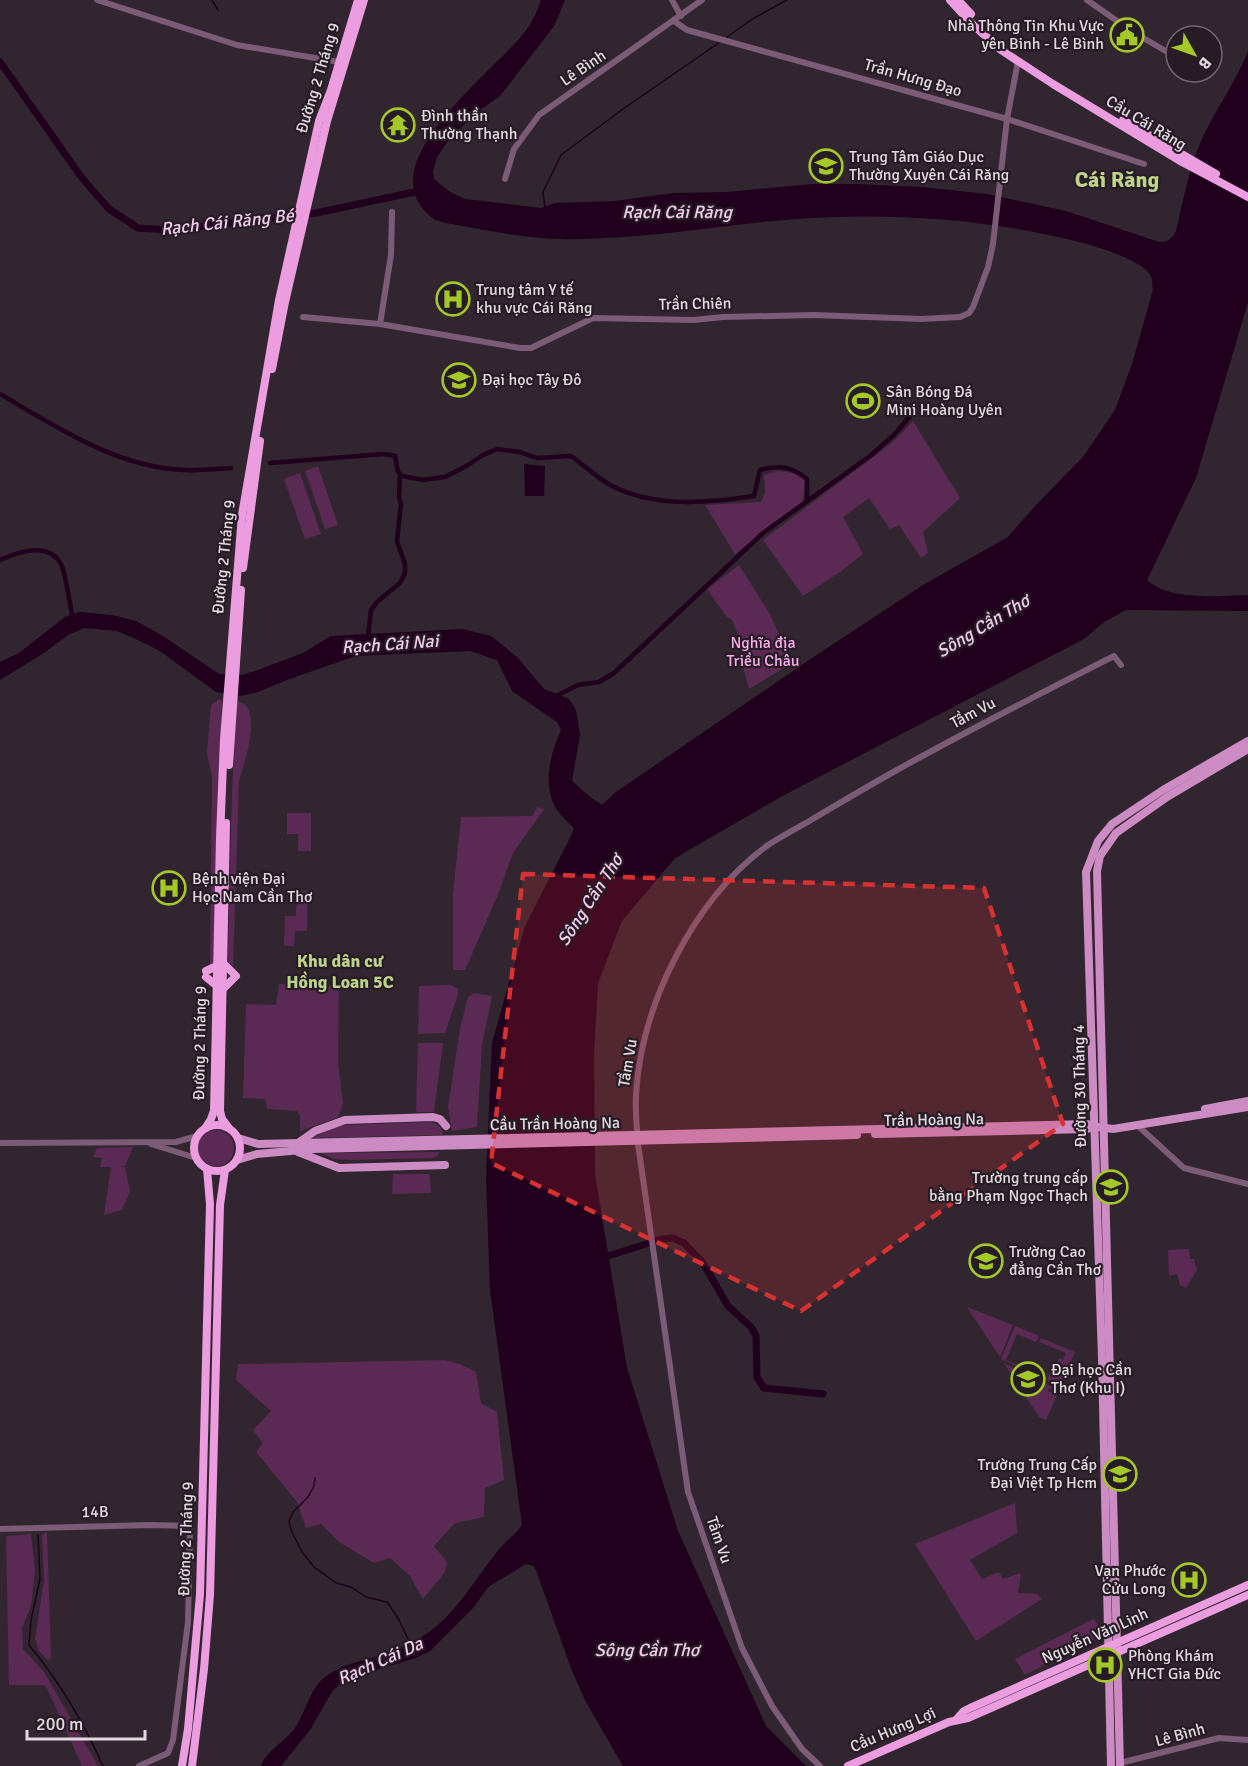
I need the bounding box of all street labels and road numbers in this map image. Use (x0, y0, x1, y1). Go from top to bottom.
street label: Đường 2 Tháng 9 (292, 20, 344, 136)
street label: Lê Bình (556, 45, 610, 91)
street label: Trần Hưng Đạo (862, 55, 964, 101)
street label: Cầu Cái Răng (1102, 91, 1190, 155)
street label: Trần Chiên (658, 293, 732, 315)
street label: Đường 2 Tháng 9 (208, 499, 240, 615)
street label: Tầm Vu (947, 693, 999, 733)
street label: Đường 2 Tháng 9 (189, 986, 211, 1100)
street label: Đường 30 Tháng 4 (1069, 1024, 1091, 1148)
street label: Tầm Vu (614, 1037, 642, 1089)
street label: Trần Hoàng Na (884, 1109, 984, 1131)
street label: Cầu Trần Hoàng Na (490, 1113, 620, 1135)
street label: Đường 2 Tháng 9 (174, 1481, 198, 1597)
street label: 14B (81, 1502, 109, 1522)
street label: Tầm Vu (702, 1514, 736, 1566)
street label: Nguyễn Văn Linh (1039, 1604, 1151, 1668)
street label: Cầu Hưng Lợi (847, 1703, 939, 1757)
street label: Lê Bình (1153, 1719, 1207, 1751)

